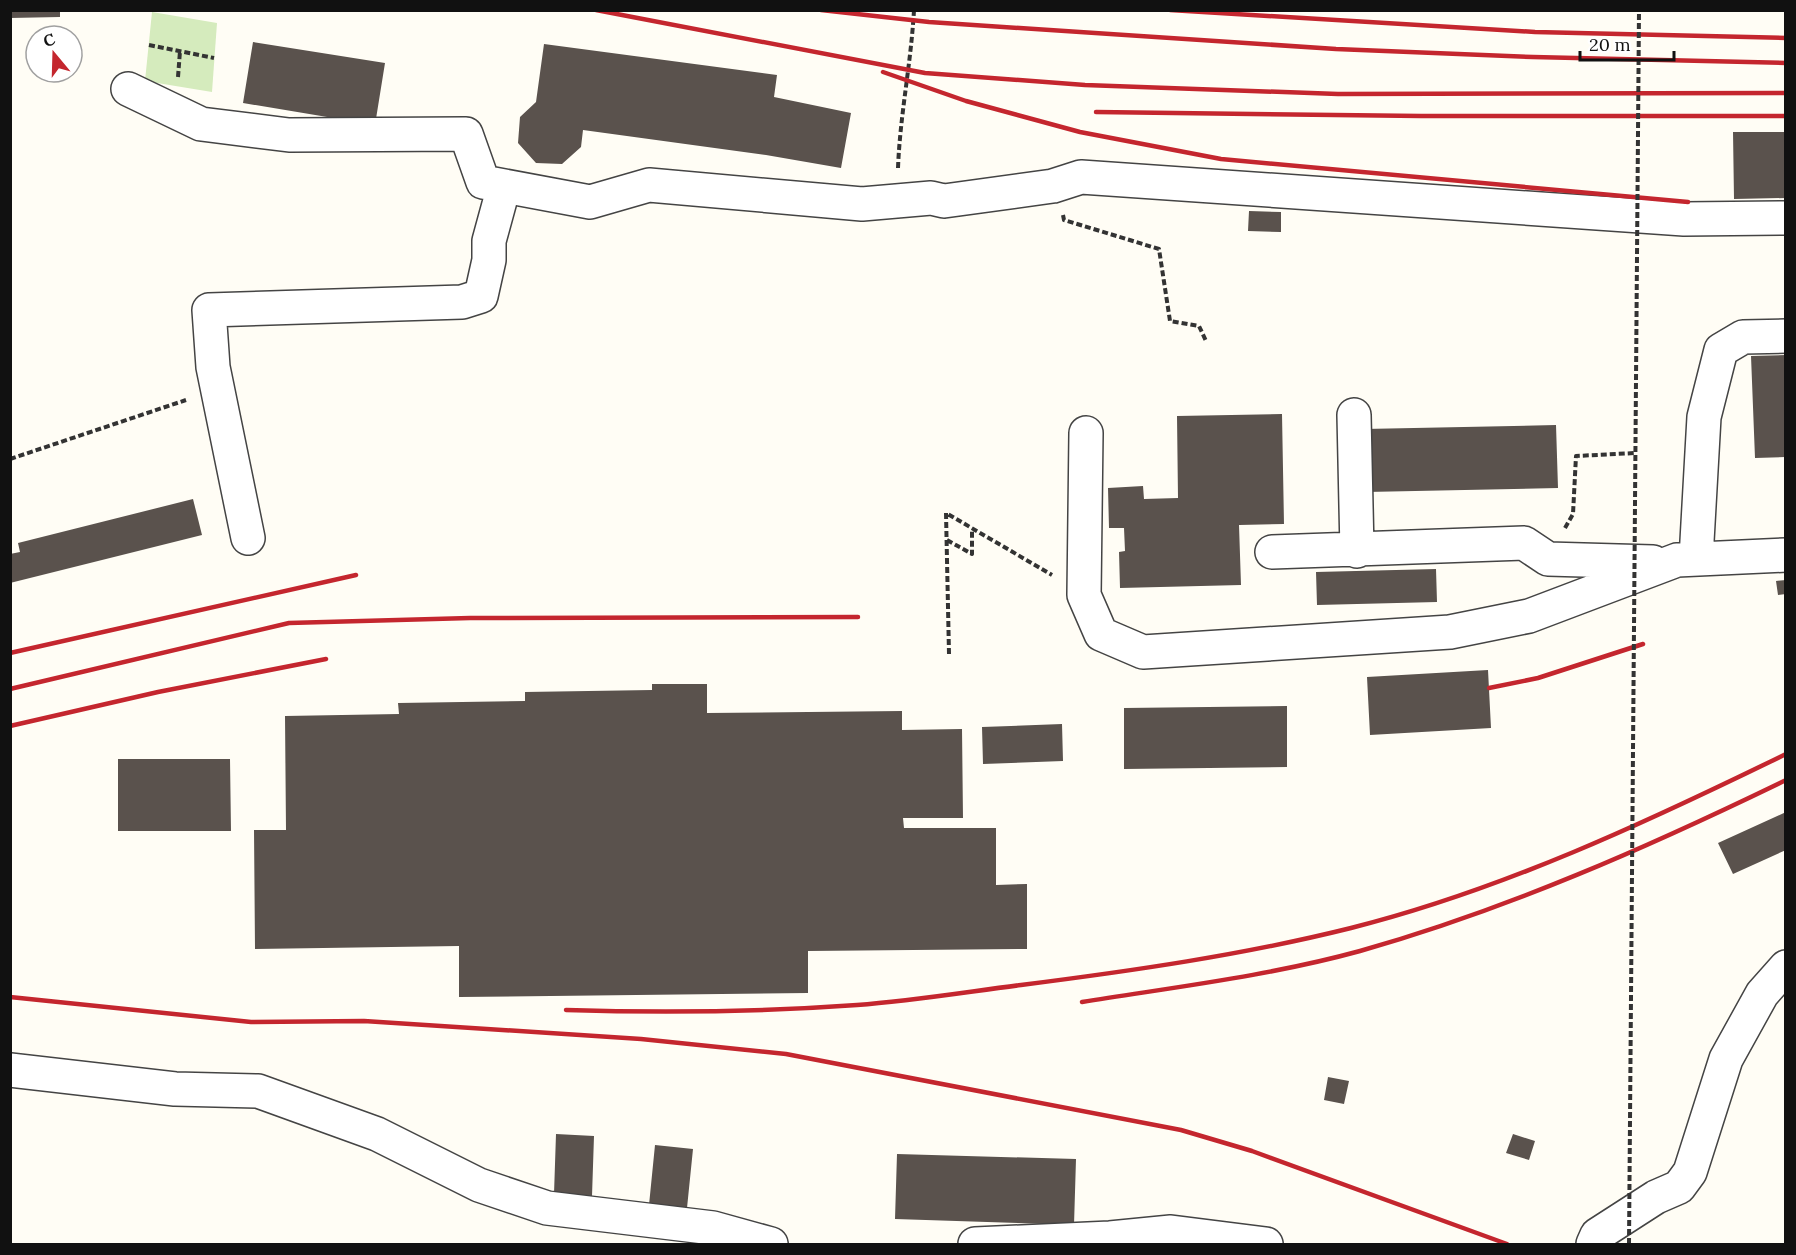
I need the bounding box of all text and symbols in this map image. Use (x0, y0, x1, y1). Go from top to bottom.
north arrow (24, 24, 84, 84)
scale bar (1580, 24, 1674, 62)
text: С (41, 29, 58, 51)
text: 20 m (1589, 33, 1631, 56)

